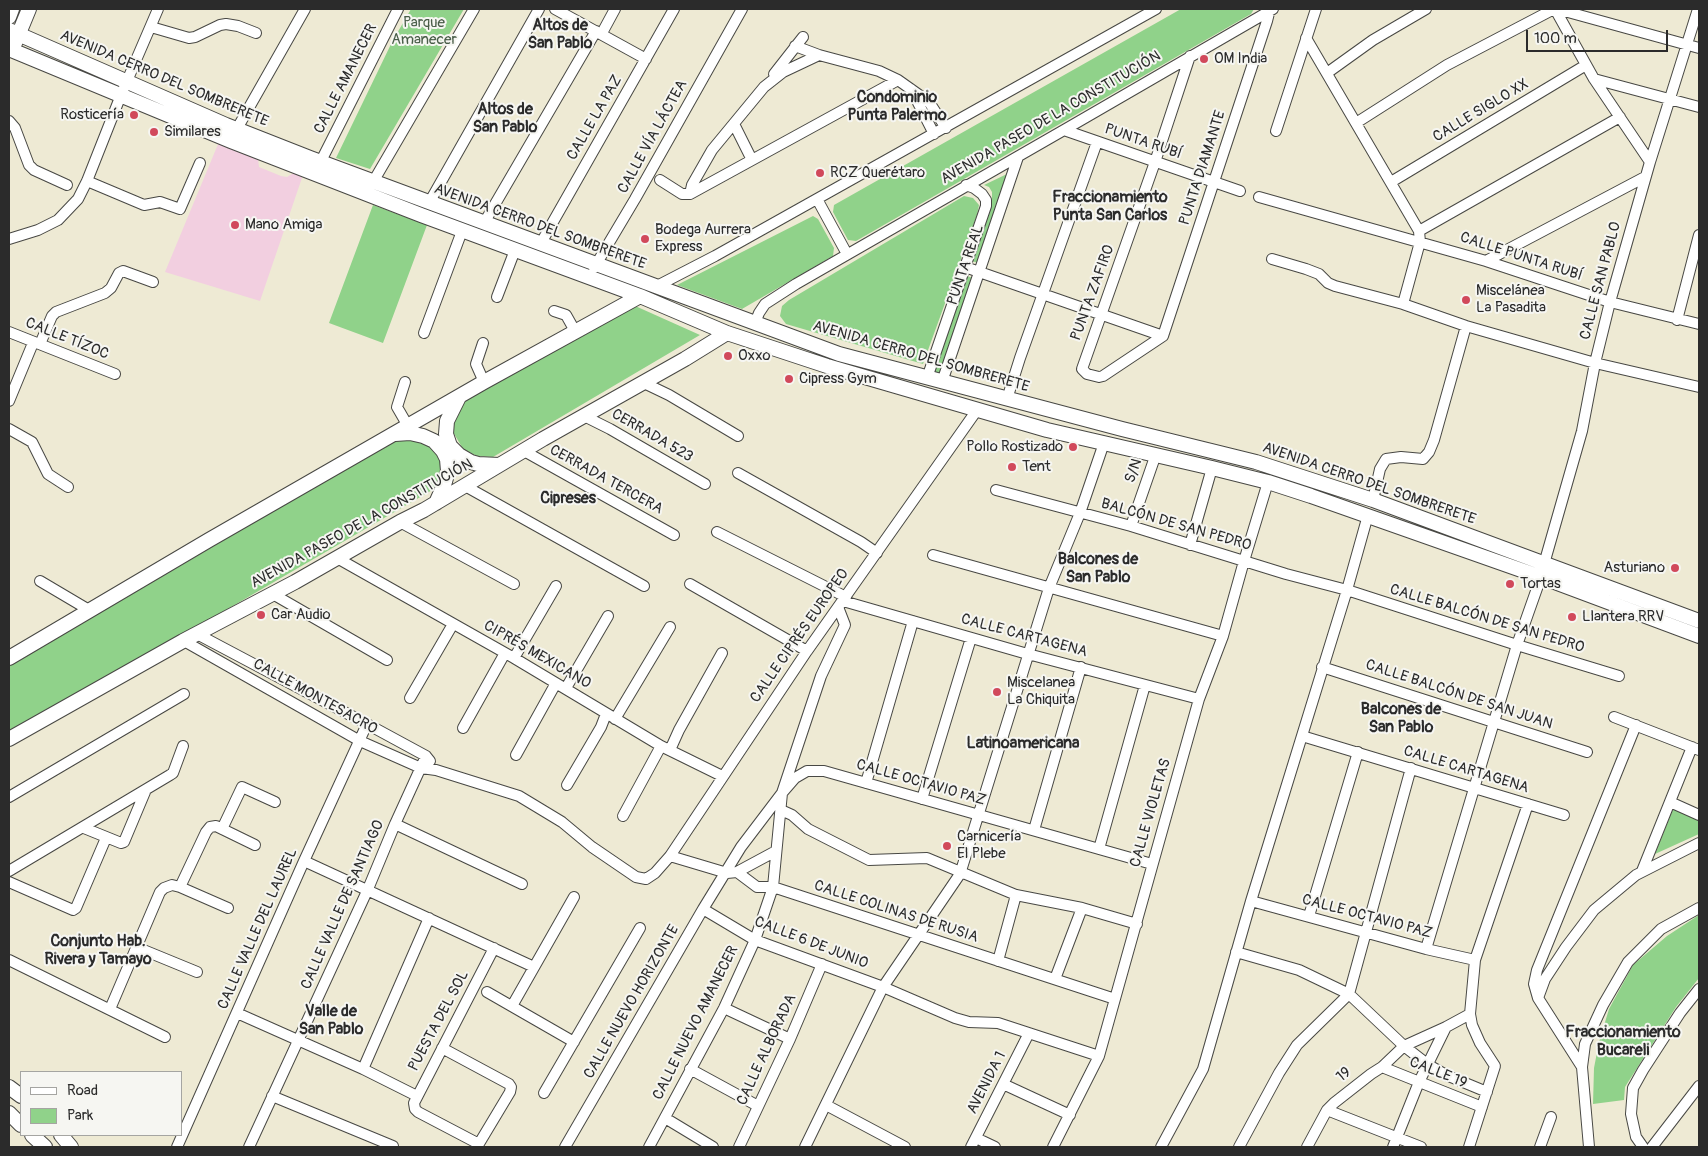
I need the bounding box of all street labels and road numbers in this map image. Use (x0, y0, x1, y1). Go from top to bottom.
street label: CALLE AMANECER (311, 21, 381, 137)
street label: AVENIDA CERRO DEL SOMBRERETE (57, 27, 271, 131)
street label: AVENIDA PASEO DE LA CONSTITUCIÓN (938, 47, 1164, 189)
street label: CALLE LA PAZ (563, 72, 627, 164)
street label: CALLE SIGLO XX (1430, 75, 1532, 147)
street label: CALLE VÍA LÁCTEA (614, 77, 692, 197)
street label: PUNTA DIAMANTE (1176, 108, 1230, 228)
street label: PUNTA RUBÍ (1102, 120, 1184, 164)
street label: AVENIDA CERRO DEL SOMBRERETE (431, 180, 649, 274)
street label: CALLE SAN PABLO (1577, 220, 1625, 342)
street label: PUNTA REAL (944, 222, 988, 308)
street label: CALLE PUNTA RUBÍ (1458, 229, 1584, 285)
street label: PUNTA ZAFIRO (1067, 243, 1119, 343)
street label: CALLE TÍZOC (23, 314, 111, 364)
street label: AVENIDA CERRO DEL SOMBRERETE (811, 317, 1031, 397)
street label: CERRADA 523 (608, 405, 696, 467)
street label: AVENIDA CERRO DEL SOMBRERETE (1260, 439, 1478, 529)
street label: CERRADA TERCERA (546, 441, 666, 519)
street label: AVENIDA PASEO DE LA CONSTITUCIÓN (248, 455, 476, 593)
street label: S/N (1122, 457, 1146, 485)
street label: BALCÓN DE SAN PEDRO (1099, 495, 1253, 555)
street label: CALLE CIPRÉS EUROPEO (747, 566, 853, 706)
street label: CALLE BALCÓN DE SAN PEDRO (1388, 581, 1586, 657)
street label: CALLE CARTAGENA (959, 610, 1089, 662)
street label: CIPRÉS MEXICANO (480, 617, 594, 693)
street label: CALLE MONTESACRO (250, 655, 380, 739)
street label: CALLE BALCÓN DE SAN JUAN (1363, 656, 1555, 734)
street label: CALLE CARTAGENA (1401, 742, 1531, 798)
street label: CALLE OCTAVIO PAZ (854, 756, 988, 810)
street label: CALLE VIOLETAS (1127, 757, 1175, 869)
street label: CALLE VALLE DE SANTIAGO (297, 818, 389, 992)
street label: CALLE VALLE DEL LAUREL (214, 846, 302, 1012)
street label: CALLE COLINAS DE RUSIA (812, 877, 980, 947)
street label: CALLE OCTAVIO PAZ (1300, 891, 1434, 943)
street label: CALLE 6 DE JUNIO (752, 913, 870, 973)
street label: CALLE NUEVO HORIZONTE (581, 922, 683, 1082)
street label: CALLE NUEVO AMANECER (649, 943, 743, 1103)
street label: PUESTA DEL SOL (405, 968, 473, 1074)
street label: CALLE ALBORADA (733, 991, 801, 1109)
street label: AVENIDA 1 (964, 1049, 1010, 1117)
street label: CALLE 19 (1407, 1053, 1469, 1093)
street label: 19 (1333, 1064, 1355, 1086)

